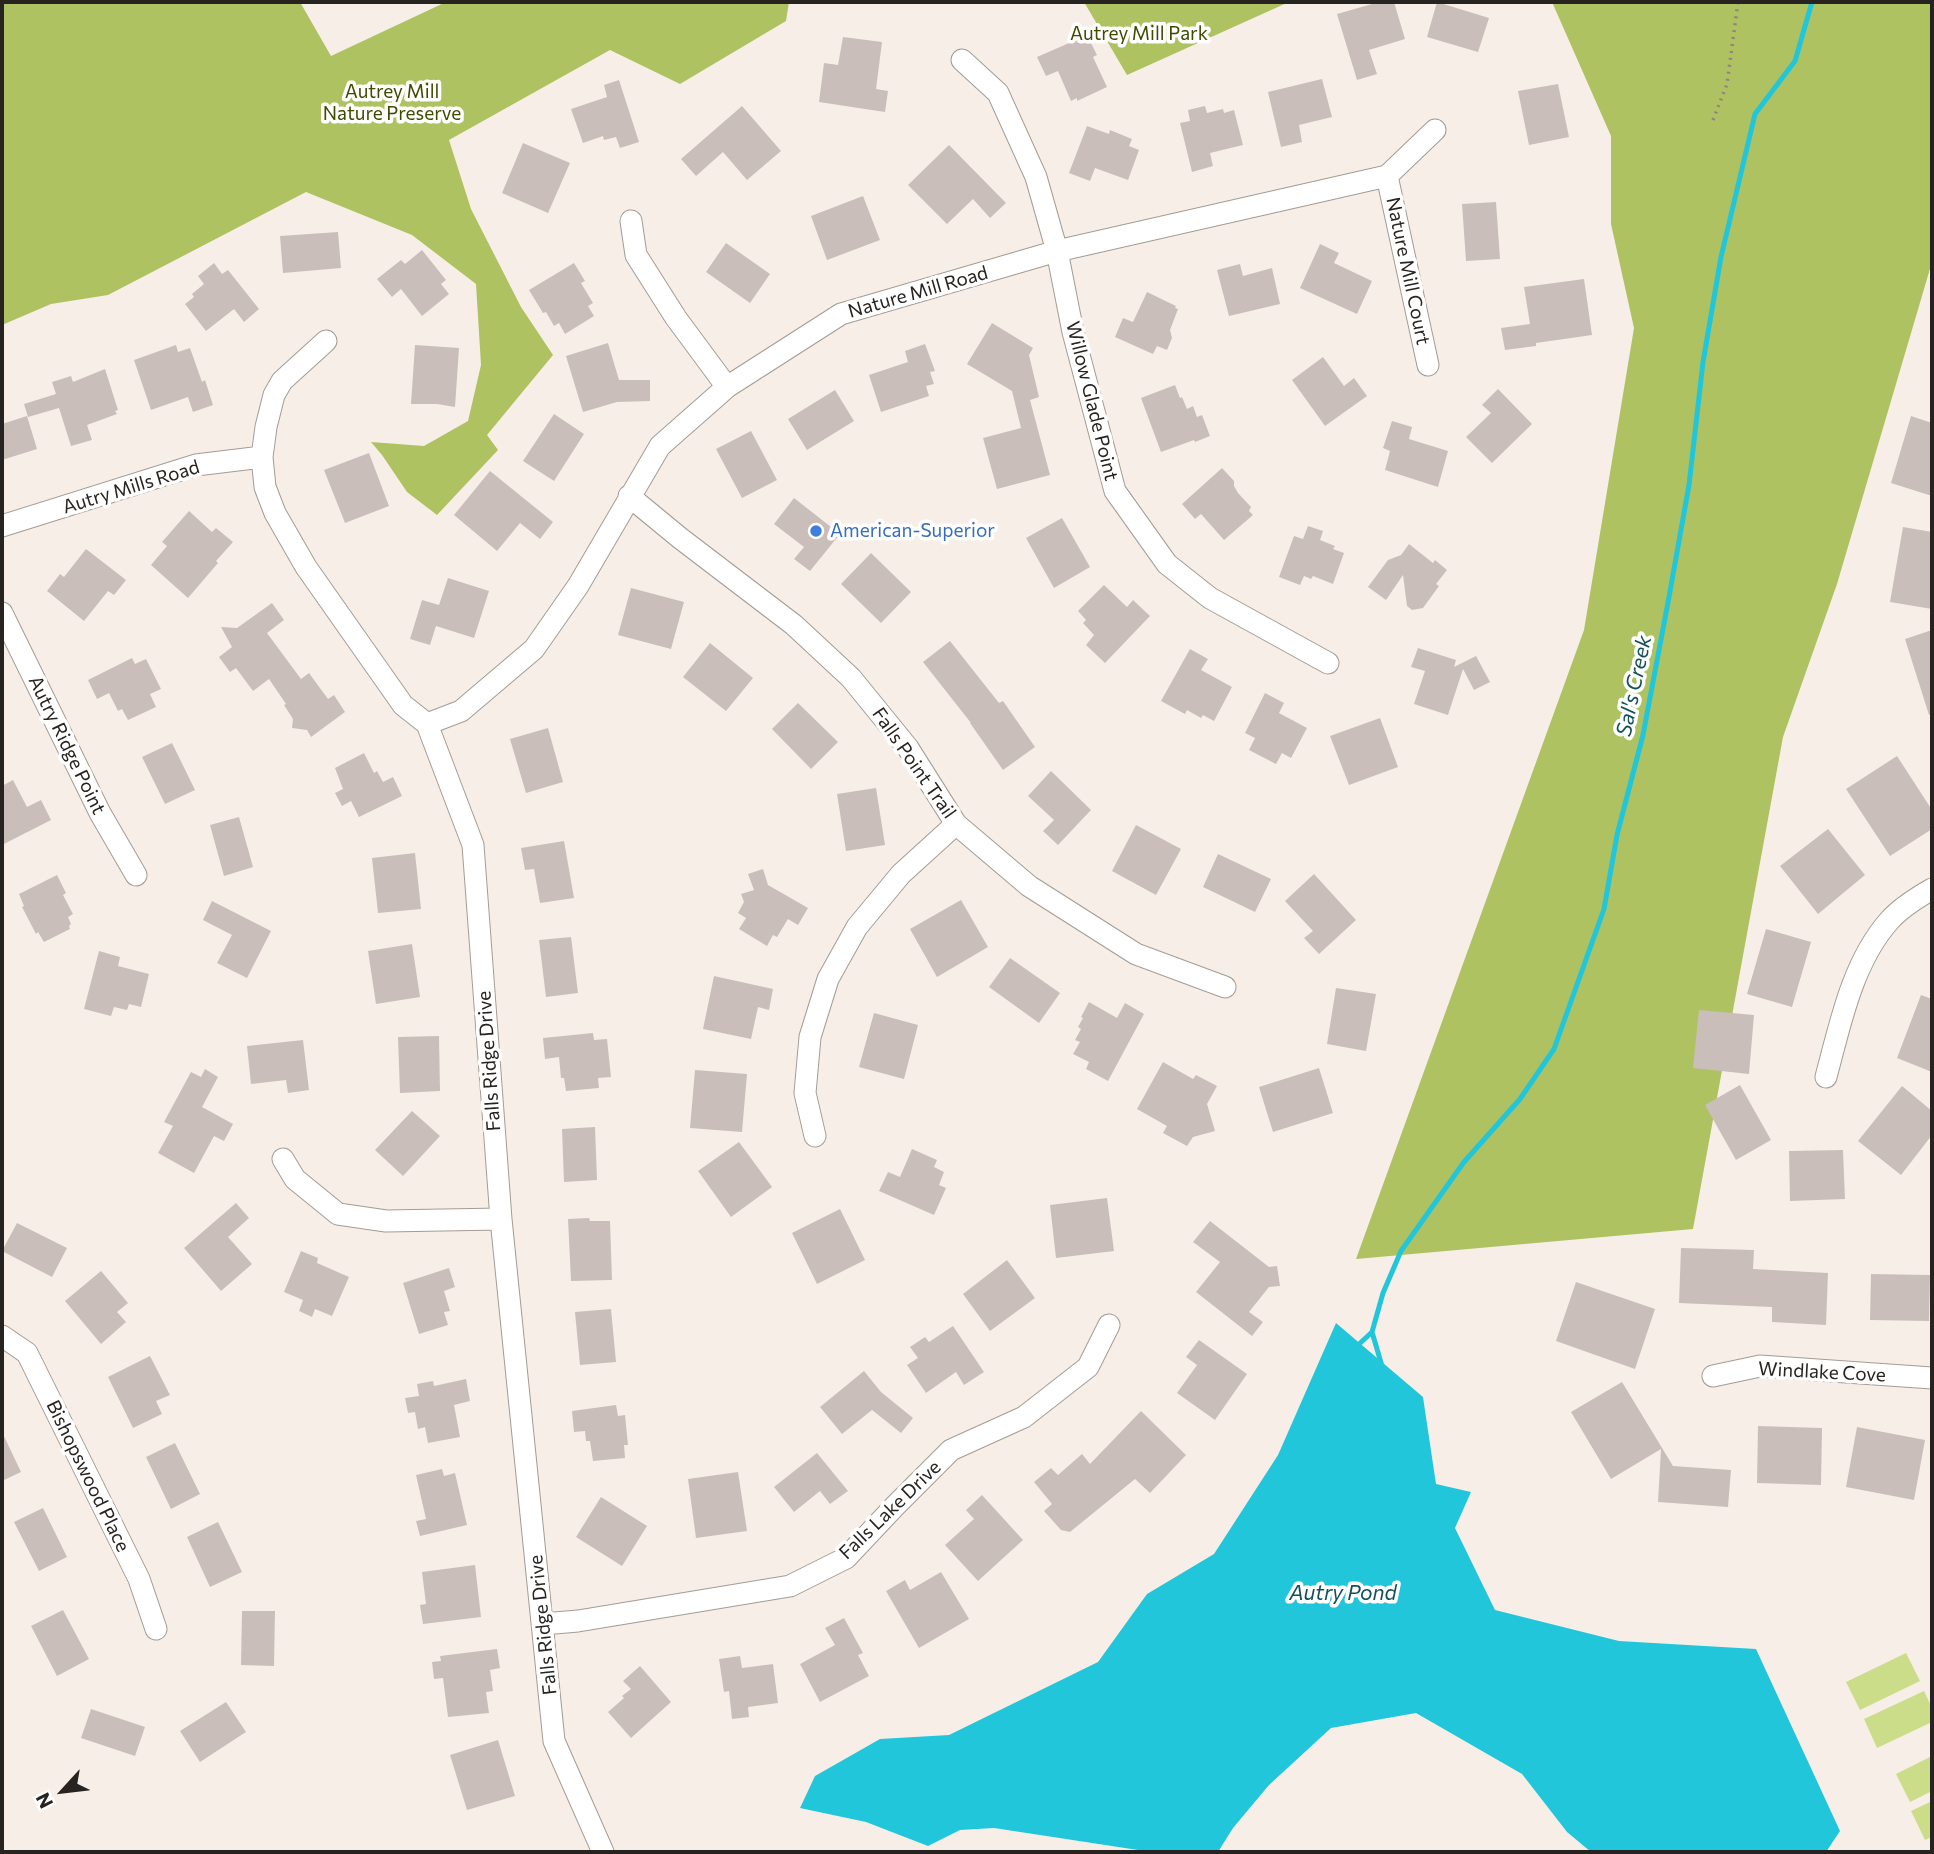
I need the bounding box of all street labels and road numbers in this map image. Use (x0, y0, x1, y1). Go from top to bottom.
street label: Nature Mill Court (1381, 195, 1435, 347)
street label: Nature Mill Road (845, 261, 991, 323)
street label: Willow Glade Point (1061, 319, 1123, 483)
street label: Autry Mills Road (60, 455, 202, 519)
street label: Autry Ridge Point (24, 672, 110, 818)
street label: Falls Point Trail (867, 703, 961, 823)
street label: Falls Ridge Drive (473, 990, 505, 1132)
street label: Windlake Cove (1758, 1357, 1886, 1387)
street label: Bishopswood Place (41, 1396, 135, 1556)
street label: Falls Lake Drive (834, 1456, 946, 1564)
street label: Falls Ridge Drive (524, 1554, 562, 1696)

